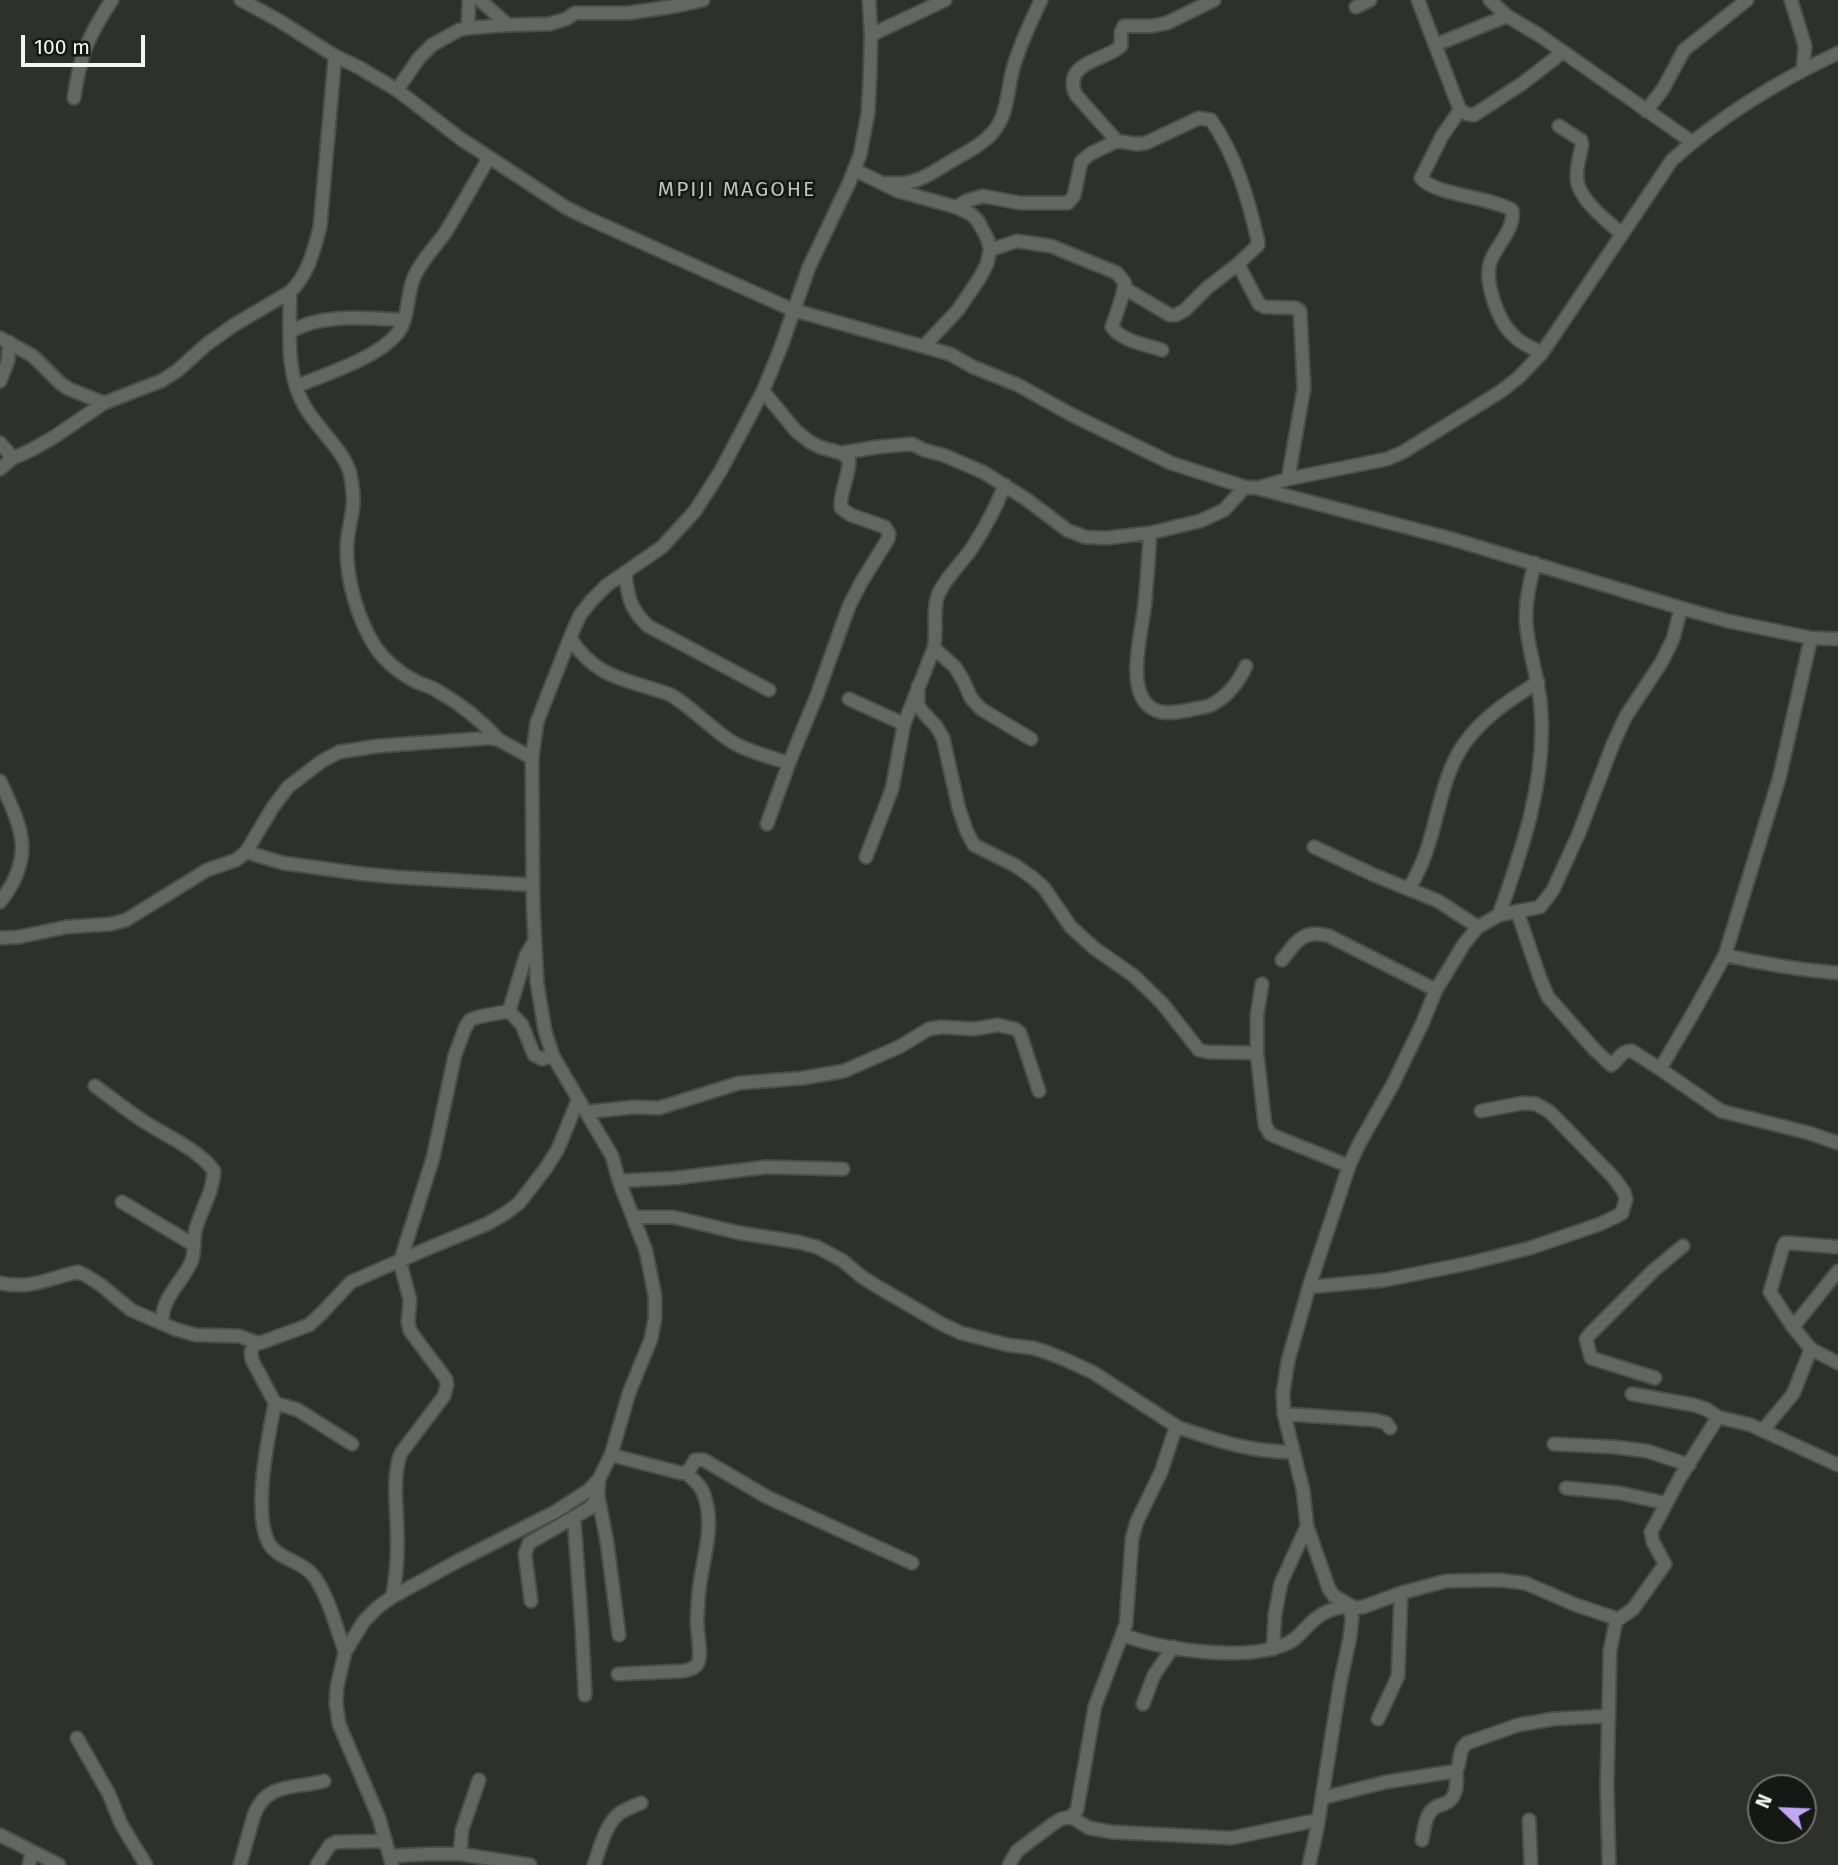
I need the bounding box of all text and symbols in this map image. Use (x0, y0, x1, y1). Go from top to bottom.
scale bar (24, 21, 149, 65)
text: 100 m (34, 34, 90, 60)
district label: MPIJI MAGOHE (659, 177, 815, 203)
north arrow (1747, 1774, 1817, 1844)
text: N (1751, 1791, 1777, 1812)

